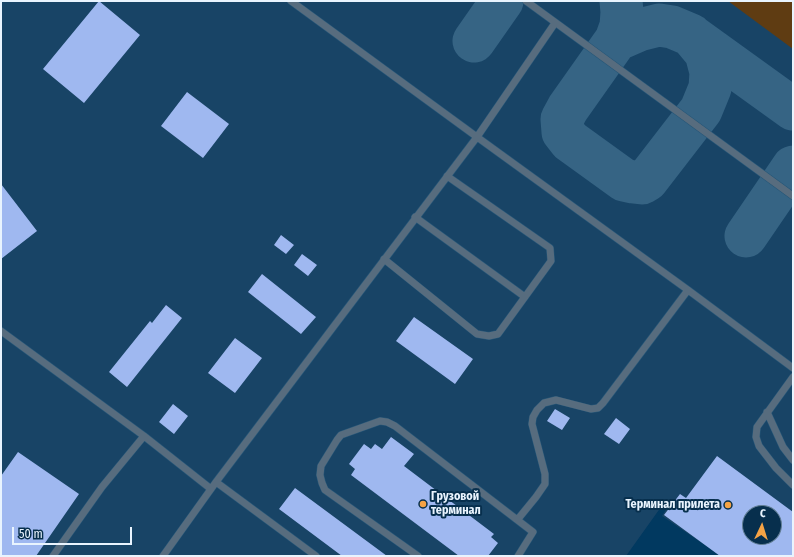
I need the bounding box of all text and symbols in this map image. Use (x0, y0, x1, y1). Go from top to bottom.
place label: Грузовой терминал (431, 490, 481, 518)
place label: Терминал прилета (625, 498, 720, 512)
marker: Грузовой терминал (418, 499, 428, 509)
marker: Терминал прилета (723, 500, 733, 510)
north arrow (742, 505, 782, 545)
text: С (759, 507, 766, 520)
scale bar (14, 519, 134, 545)
text: 50 m (19, 527, 43, 541)

